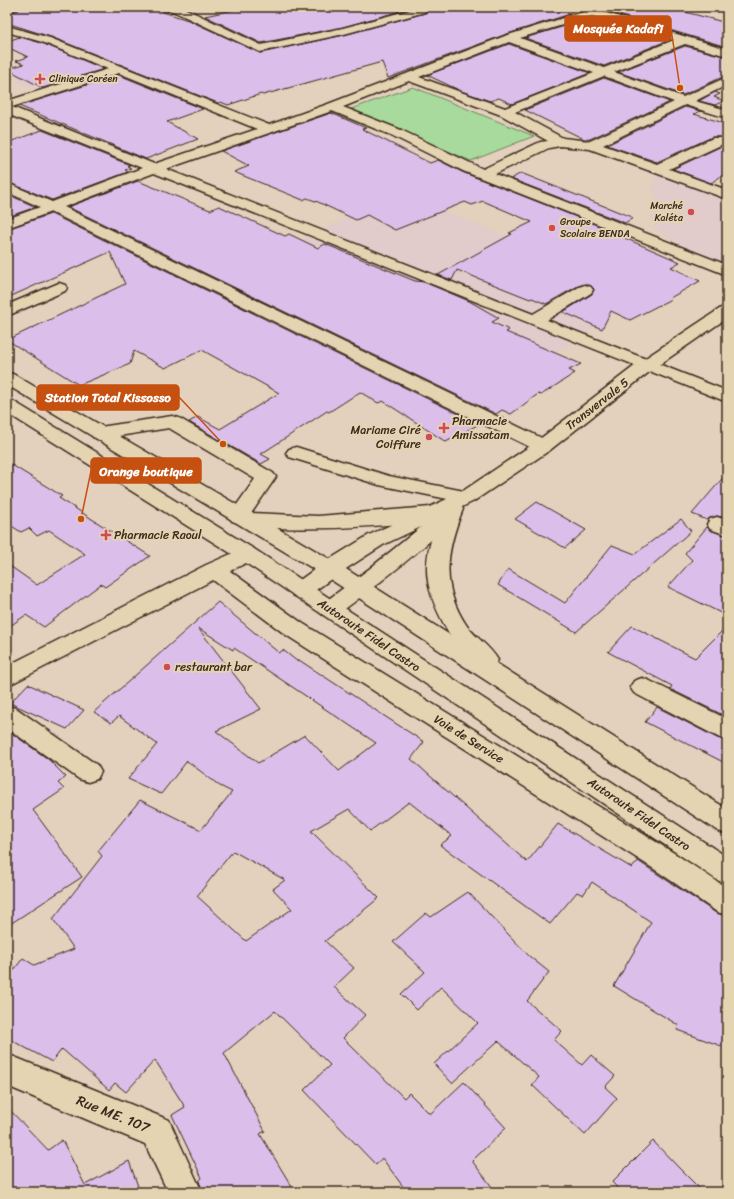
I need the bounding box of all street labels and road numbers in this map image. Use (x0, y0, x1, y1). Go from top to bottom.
street label: Transvervale 5 (560, 372, 634, 436)
street label: Autoroute Fidel Castro (312, 592, 425, 678)
street label: Voie de Service (429, 709, 509, 769)
street label: Autoroute Fidel Castro (582, 771, 695, 857)
street label: Rue ME. 107 (72, 1088, 154, 1140)

